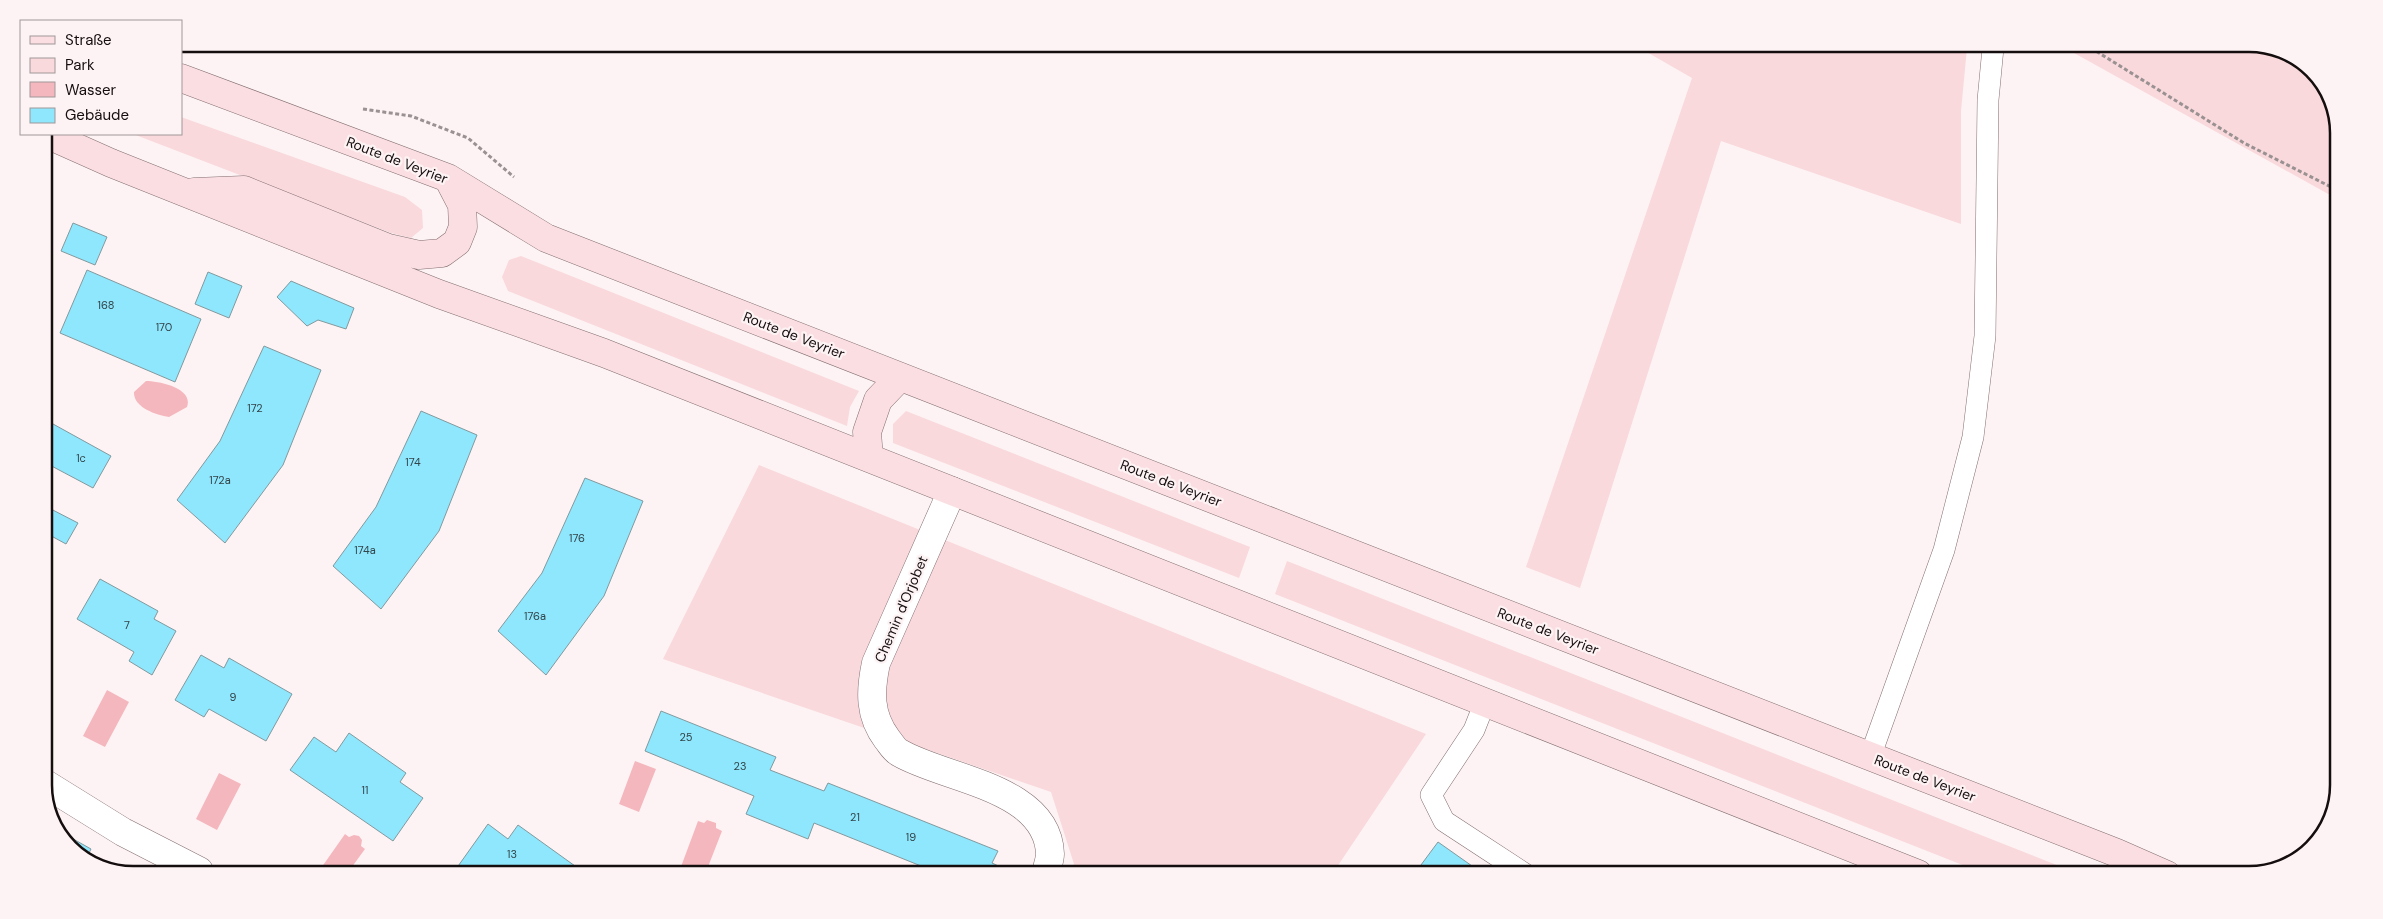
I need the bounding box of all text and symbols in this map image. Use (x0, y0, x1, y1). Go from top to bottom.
legend (20, 20, 182, 135)
text: Straße (65, 30, 112, 50)
text: Park (65, 55, 95, 75)
text: Wasser (65, 80, 117, 100)
text: Gebäude (65, 105, 129, 125)
street label: Route de Veyrier (344, 132, 450, 188)
house number: 168 (97, 298, 115, 312)
street label: Route de Veyrier (741, 307, 847, 363)
house number: 170 (156, 320, 172, 334)
house number: 172 (247, 401, 263, 415)
house number: 1c (76, 451, 86, 465)
house number: 174 (405, 455, 421, 469)
street label: Route de Veyrier (1118, 455, 1224, 511)
house number: 172a (209, 473, 231, 487)
house number: 176 (569, 531, 585, 545)
house number: 174a (354, 543, 376, 557)
street label: Chemin d'Orjobet (870, 553, 932, 665)
street label: Route de Veyrier (1495, 603, 1601, 659)
house number: 176a (524, 609, 546, 623)
house number: 7 (124, 618, 130, 632)
house number: 9 (230, 690, 237, 704)
house number: 25 (679, 730, 693, 744)
street label: Route de Veyrier (1872, 750, 1978, 806)
house number: 23 (734, 759, 746, 773)
house number: 11 (362, 783, 368, 797)
house number: 21 (850, 810, 860, 824)
house number: 19 (906, 830, 916, 844)
house number: 13 (507, 847, 517, 861)

